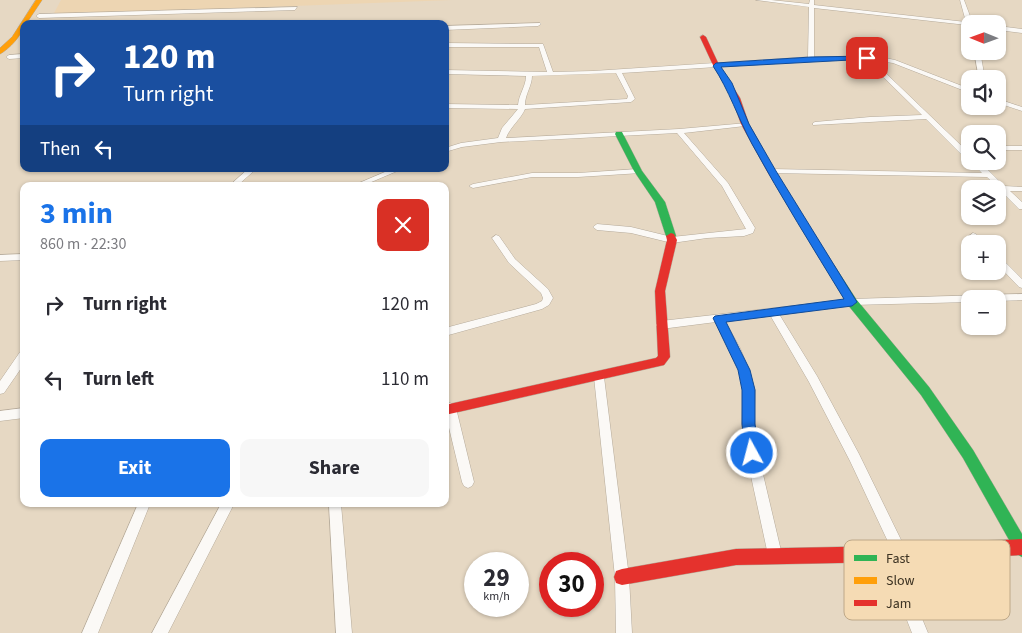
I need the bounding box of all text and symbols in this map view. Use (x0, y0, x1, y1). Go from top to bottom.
north arrow (961, 15, 1006, 60)
map controls (961, 15, 1006, 335)
text: 120 m (123, 32, 215, 82)
pin (846, 37, 888, 79)
icon: right (40, 40, 105, 105)
icon: arrive (853, 44, 881, 72)
button: sound (961, 70, 1006, 115)
text: Turn right (123, 78, 213, 110)
button: search (961, 125, 1006, 170)
icon: left (90, 135, 118, 163)
text: Then (40, 136, 80, 163)
button: layers (961, 180, 1006, 225)
text: 3 min (40, 192, 113, 235)
button: close (377, 199, 429, 251)
text: 860 m · 22:30 (40, 233, 127, 255)
button: + (961, 235, 1006, 280)
button: − (961, 290, 1006, 335)
icon: right (40, 291, 68, 319)
text: Turn right (83, 291, 167, 318)
text: 120 m (381, 291, 429, 318)
icon: left (40, 366, 68, 394)
text: Turn left (83, 366, 154, 393)
text: 110 m (381, 366, 429, 393)
position arrow (725, 426, 777, 478)
button: Exit (40, 439, 230, 497)
button: Share (240, 439, 429, 497)
legend (844, 540, 1010, 620)
text: Fast (886, 549, 910, 569)
speed limit sign: 30 (539, 552, 604, 617)
text: 29 (483, 560, 510, 596)
text: Slow (886, 571, 915, 591)
text: km/h (483, 588, 510, 605)
text: Jam (886, 594, 911, 614)

